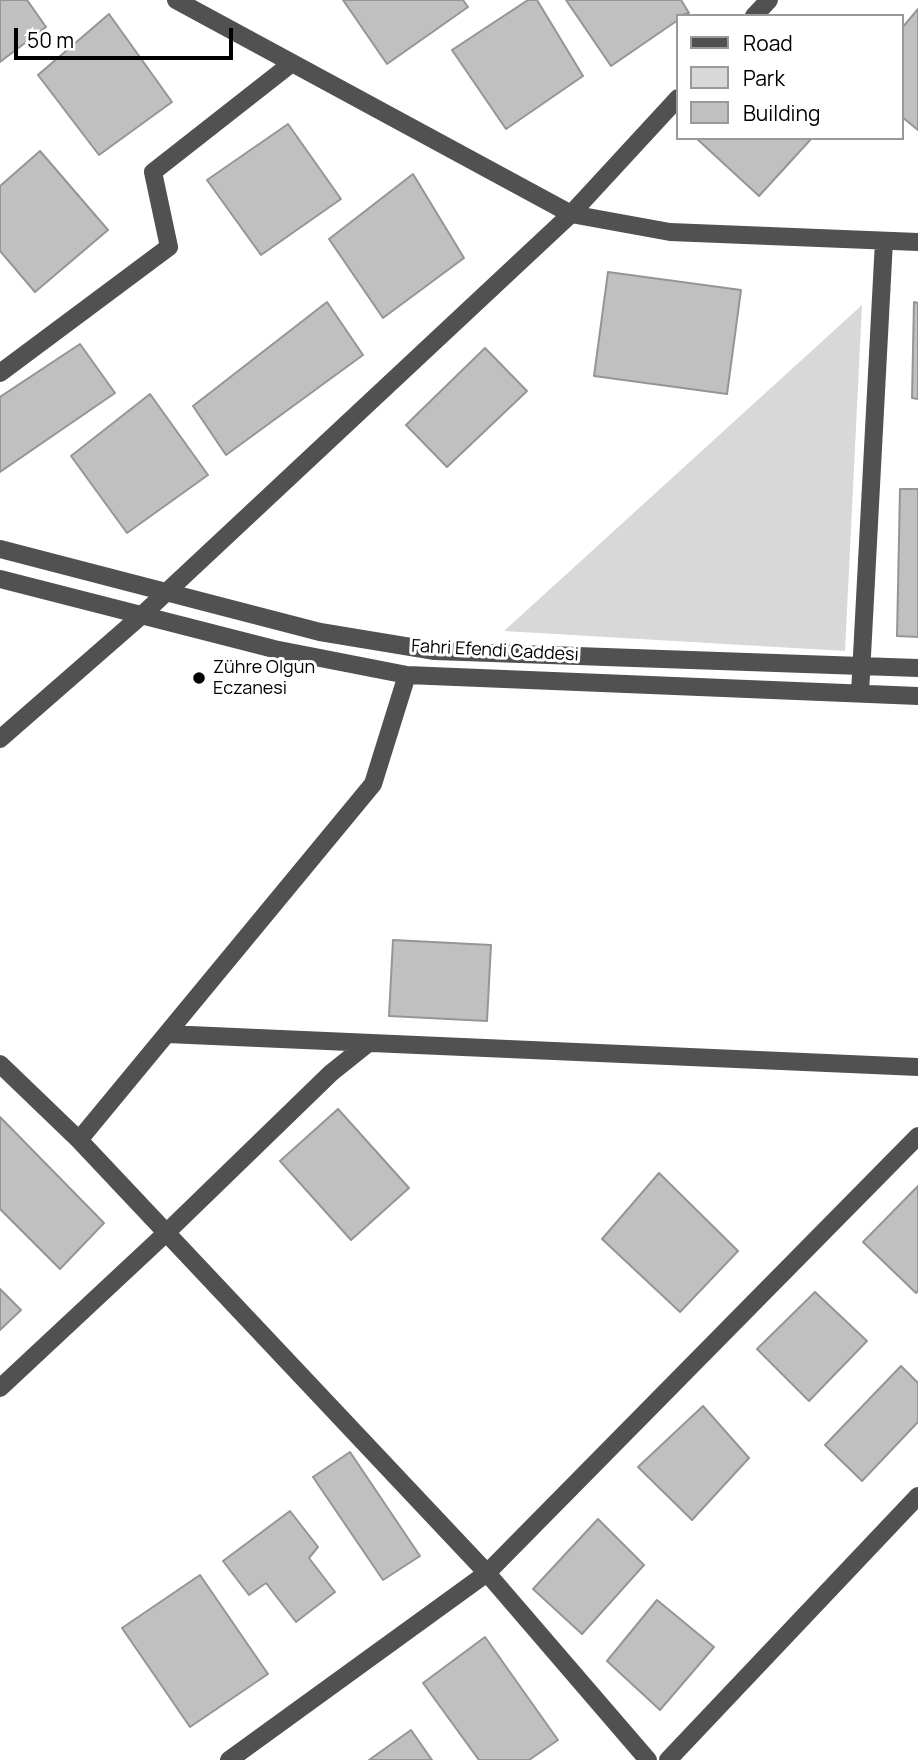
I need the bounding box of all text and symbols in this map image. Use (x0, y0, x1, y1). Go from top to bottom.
scale bar (18, 14, 236, 58)
legend (676, 14, 904, 140)
text: 50 m (27, 26, 74, 54)
text: Road (743, 29, 793, 57)
text: Park (743, 64, 785, 92)
text: Building (743, 99, 820, 127)
street label: Fahri Efendi Caddesi (411, 636, 579, 666)
place label: Zühre Olgun Eczanesi (213, 657, 315, 700)
marker: Zühre Olgun Eczanesi (191, 670, 207, 686)

